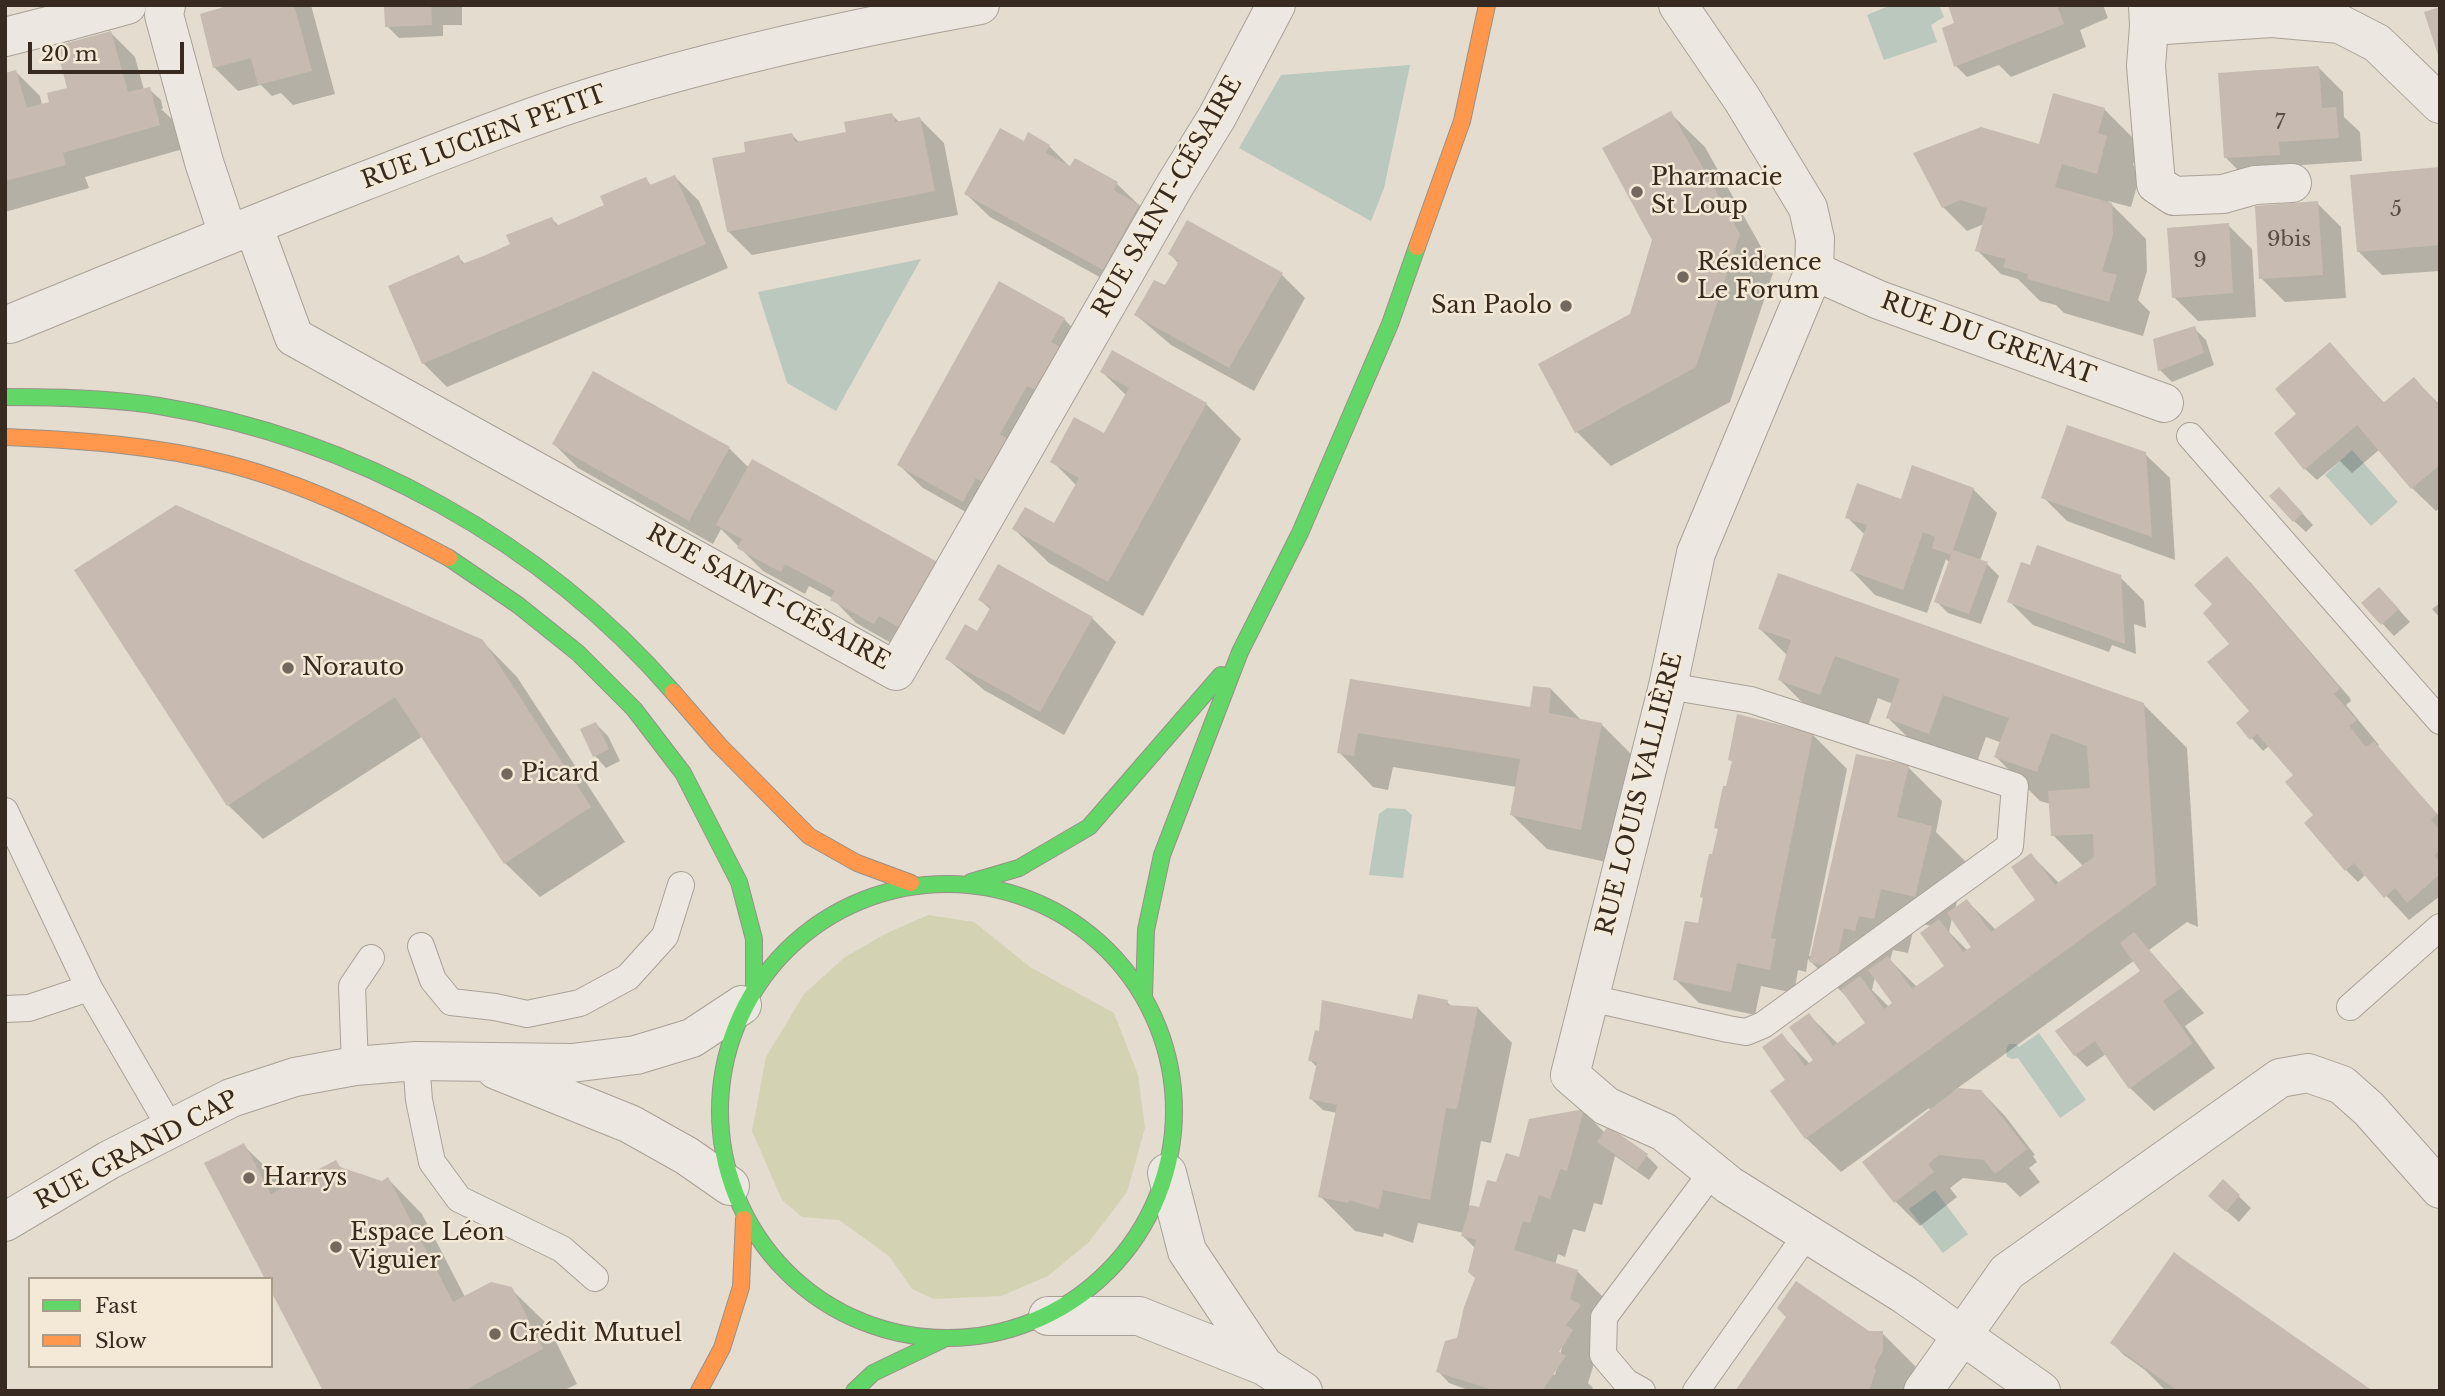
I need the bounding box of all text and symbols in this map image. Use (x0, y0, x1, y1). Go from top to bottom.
scale bar (32, 28, 187, 72)
text: 20 m (41, 41, 98, 67)
street label: RUE SAINT-CÉSAIRE (1087, 71, 1249, 323)
street label: RUE LUCIEN PETIT (358, 80, 610, 196)
house number: 7 (2275, 110, 2285, 136)
place label: Pharmacie St Loup (1651, 164, 1783, 220)
marker: Pharmacie St Loup (1629, 184, 1645, 200)
house number: 5 (2390, 197, 2402, 223)
house number: 9bis (2267, 227, 2311, 253)
house number: 9 (2193, 248, 2207, 274)
place label: Résidence Le Forum (1697, 249, 1822, 305)
marker: Résidence Le Forum (1675, 269, 1691, 285)
street label: RUE DU GRENAT (1877, 287, 2099, 391)
place label: San Paolo (1431, 292, 1552, 320)
marker: San Paolo (1558, 298, 1574, 314)
street label: RUE SAINT-CÉSAIRE (641, 519, 895, 677)
street label: RUE LOUIS VALLIÈRE (1591, 650, 1689, 938)
place label: Norauto (302, 654, 404, 682)
marker: Norauto (280, 660, 296, 676)
place label: Picard (521, 760, 599, 788)
marker: Picard (499, 766, 515, 782)
street label: RUE GRAND CAP (31, 1085, 243, 1217)
place label: Harrys (263, 1164, 347, 1192)
marker: Harrys (241, 1170, 257, 1186)
place label: Espace Léon Viguier (350, 1219, 505, 1275)
marker: Espace Léon Viguier (328, 1239, 344, 1255)
legend (28, 1277, 273, 1368)
text: Fast (95, 1293, 137, 1319)
place label: Crédit Mutuel (509, 1320, 682, 1348)
marker: Crédit Mutuel (487, 1326, 503, 1342)
text: Slow (95, 1328, 147, 1354)

